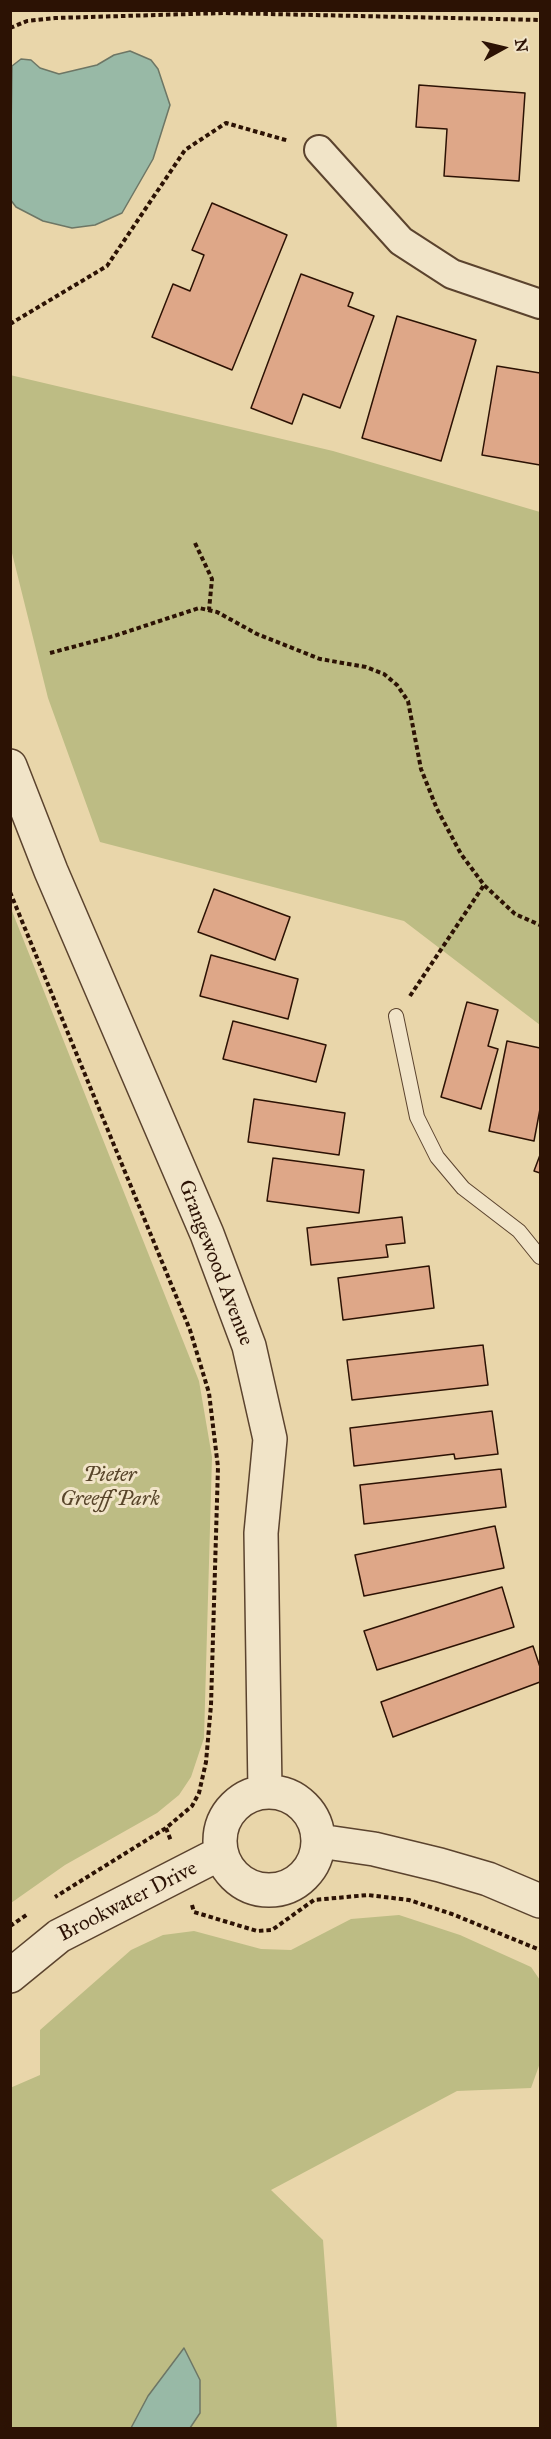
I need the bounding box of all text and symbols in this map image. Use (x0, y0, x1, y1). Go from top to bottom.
north arrow (473, 18, 533, 78)
text: N (511, 37, 532, 53)
street label: Grangewood Avenue (172, 1177, 258, 1349)
park label: Pieter Greeff Park (60, 1463, 160, 1513)
street label: Brookwater Drive (54, 1856, 202, 1948)

